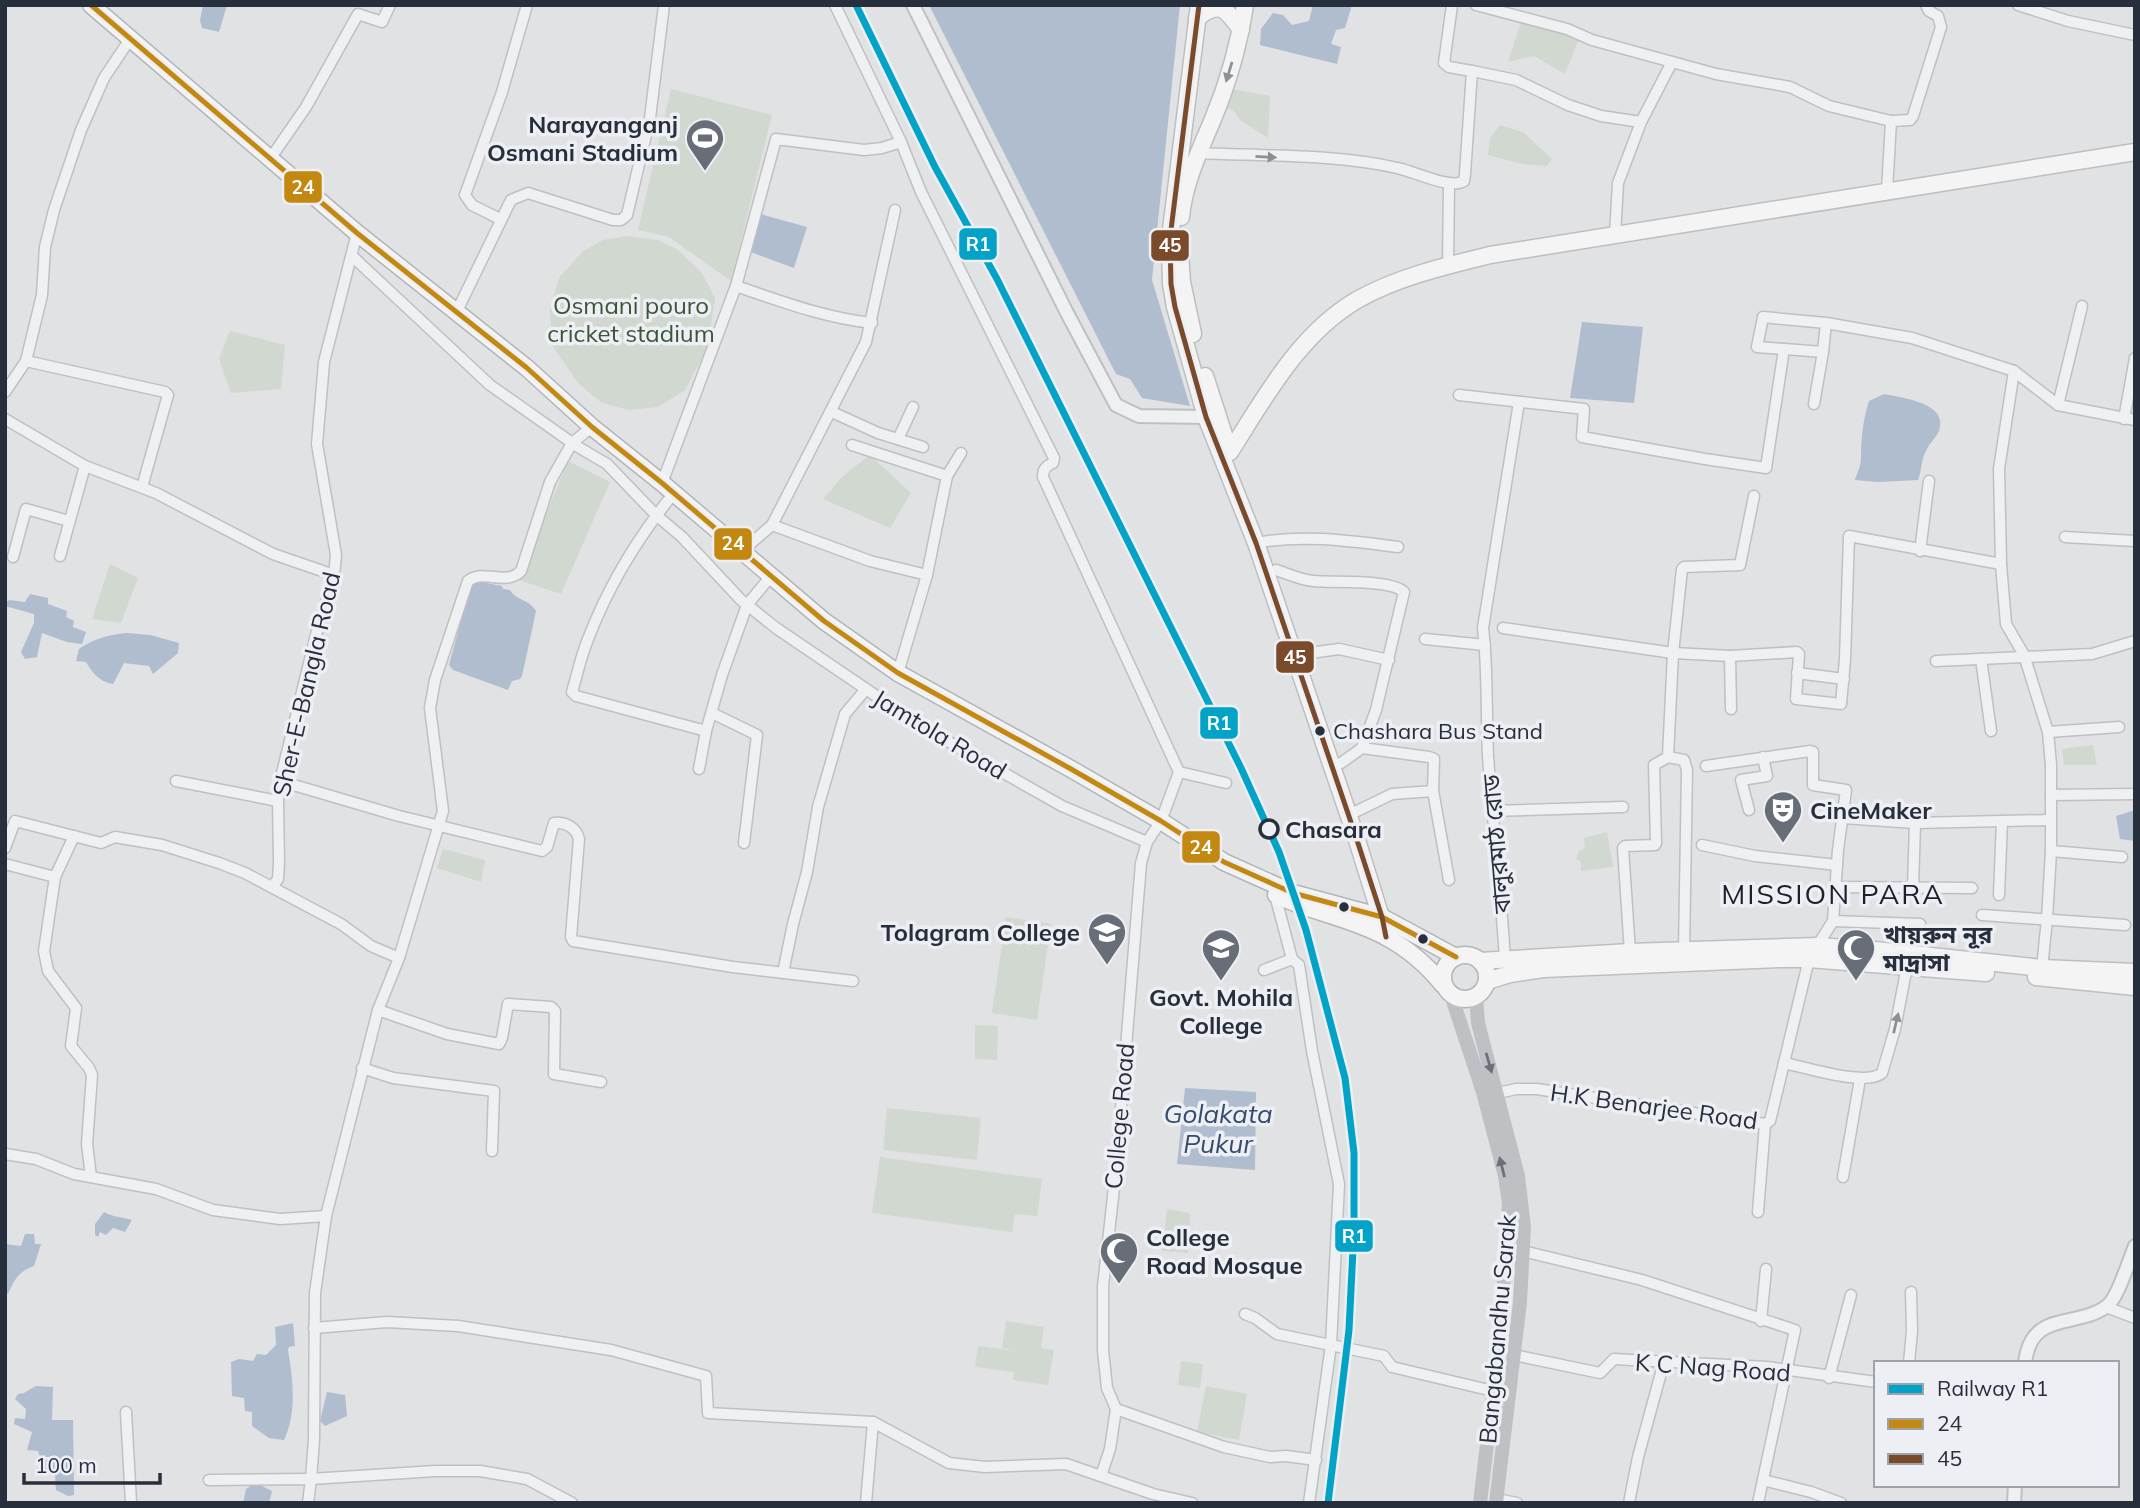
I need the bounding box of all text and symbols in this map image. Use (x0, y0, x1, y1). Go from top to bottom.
one-way arrow (1224, 61, 1234, 82)
place label: Narayanganj Osmani Stadium (487, 109, 678, 167)
sports icon: Narayanganj Osmani Stadium (684, 117, 726, 172)
one-way arrow (1255, 151, 1277, 162)
line badge: 24 (283, 170, 323, 204)
text: 24 (292, 175, 315, 199)
line badge: R1 (958, 227, 998, 261)
line badge: 45 (1150, 229, 1190, 262)
text: R1 (966, 232, 990, 256)
text: 45 (1159, 233, 1181, 257)
park label: Osmani pouro cricket stadium (547, 290, 715, 348)
line badge: 24 (713, 527, 753, 561)
text: 24 (722, 531, 745, 555)
street label: Sher-E-Bangla Road (266, 569, 346, 799)
line badge: 45 (1275, 640, 1315, 674)
text: 45 (1284, 645, 1306, 669)
street label: Jamtola Road (868, 682, 1012, 786)
line badge: R1 (1199, 706, 1239, 740)
text: R1 (1207, 711, 1231, 735)
place label: Chashara Bus Stand (1333, 717, 1543, 745)
marker: Chashara Bus Stand (1313, 724, 1327, 738)
street label: বালুরমাঠ রোড (1475, 772, 1517, 916)
theatre icon: CineMaker (1762, 789, 1804, 844)
place label: CineMaker (1810, 795, 1932, 825)
place label: Chasara (1285, 814, 1382, 844)
marker: Chasara (1259, 819, 1279, 839)
line badge: 24 (1181, 830, 1221, 864)
text: 24 (1190, 835, 1213, 859)
district label: MISSION PARA (1721, 876, 1945, 911)
unlabelled marker (1337, 900, 1351, 914)
school or university icon: Tolagram College (1086, 911, 1128, 966)
place label: Tolagram College (881, 917, 1080, 947)
place label: খায়রুন নূর মাদ্রাসা (1882, 919, 1993, 977)
school or university icon: Govt. Mohila College (1200, 927, 1242, 982)
mosque icon: খায়রুন নূর মাদ্রাসা (1835, 927, 1877, 982)
unlabelled marker (1416, 932, 1430, 946)
place label: Govt. Mohila College (1149, 982, 1293, 1040)
one-way arrow (1890, 1012, 1901, 1034)
street label: College Road (1098, 1042, 1140, 1190)
one-way arrow (1485, 1053, 1495, 1074)
street label: H.K Benarjee Road (1549, 1077, 1759, 1135)
water label: Golakata Pukur (1163, 1097, 1273, 1160)
one-way arrow (1496, 1156, 1507, 1178)
street label: Bangabandhu Sarak (1472, 1213, 1522, 1445)
line badge: R1 (1334, 1219, 1374, 1253)
place label: College Road Mosque (1146, 1222, 1303, 1280)
text: R1 (1342, 1224, 1366, 1248)
mosque icon: College Road Mosque (1098, 1230, 1140, 1285)
street label: K C Nag Road (1634, 1347, 1792, 1387)
legend (1874, 1361, 2119, 1487)
text: Railway R1 (1937, 1375, 2048, 1401)
text: 24 (1937, 1410, 1963, 1436)
scale bar (24, 1442, 161, 1486)
text: 45 (1937, 1445, 1962, 1471)
text: 100 m (35, 1452, 97, 1478)

